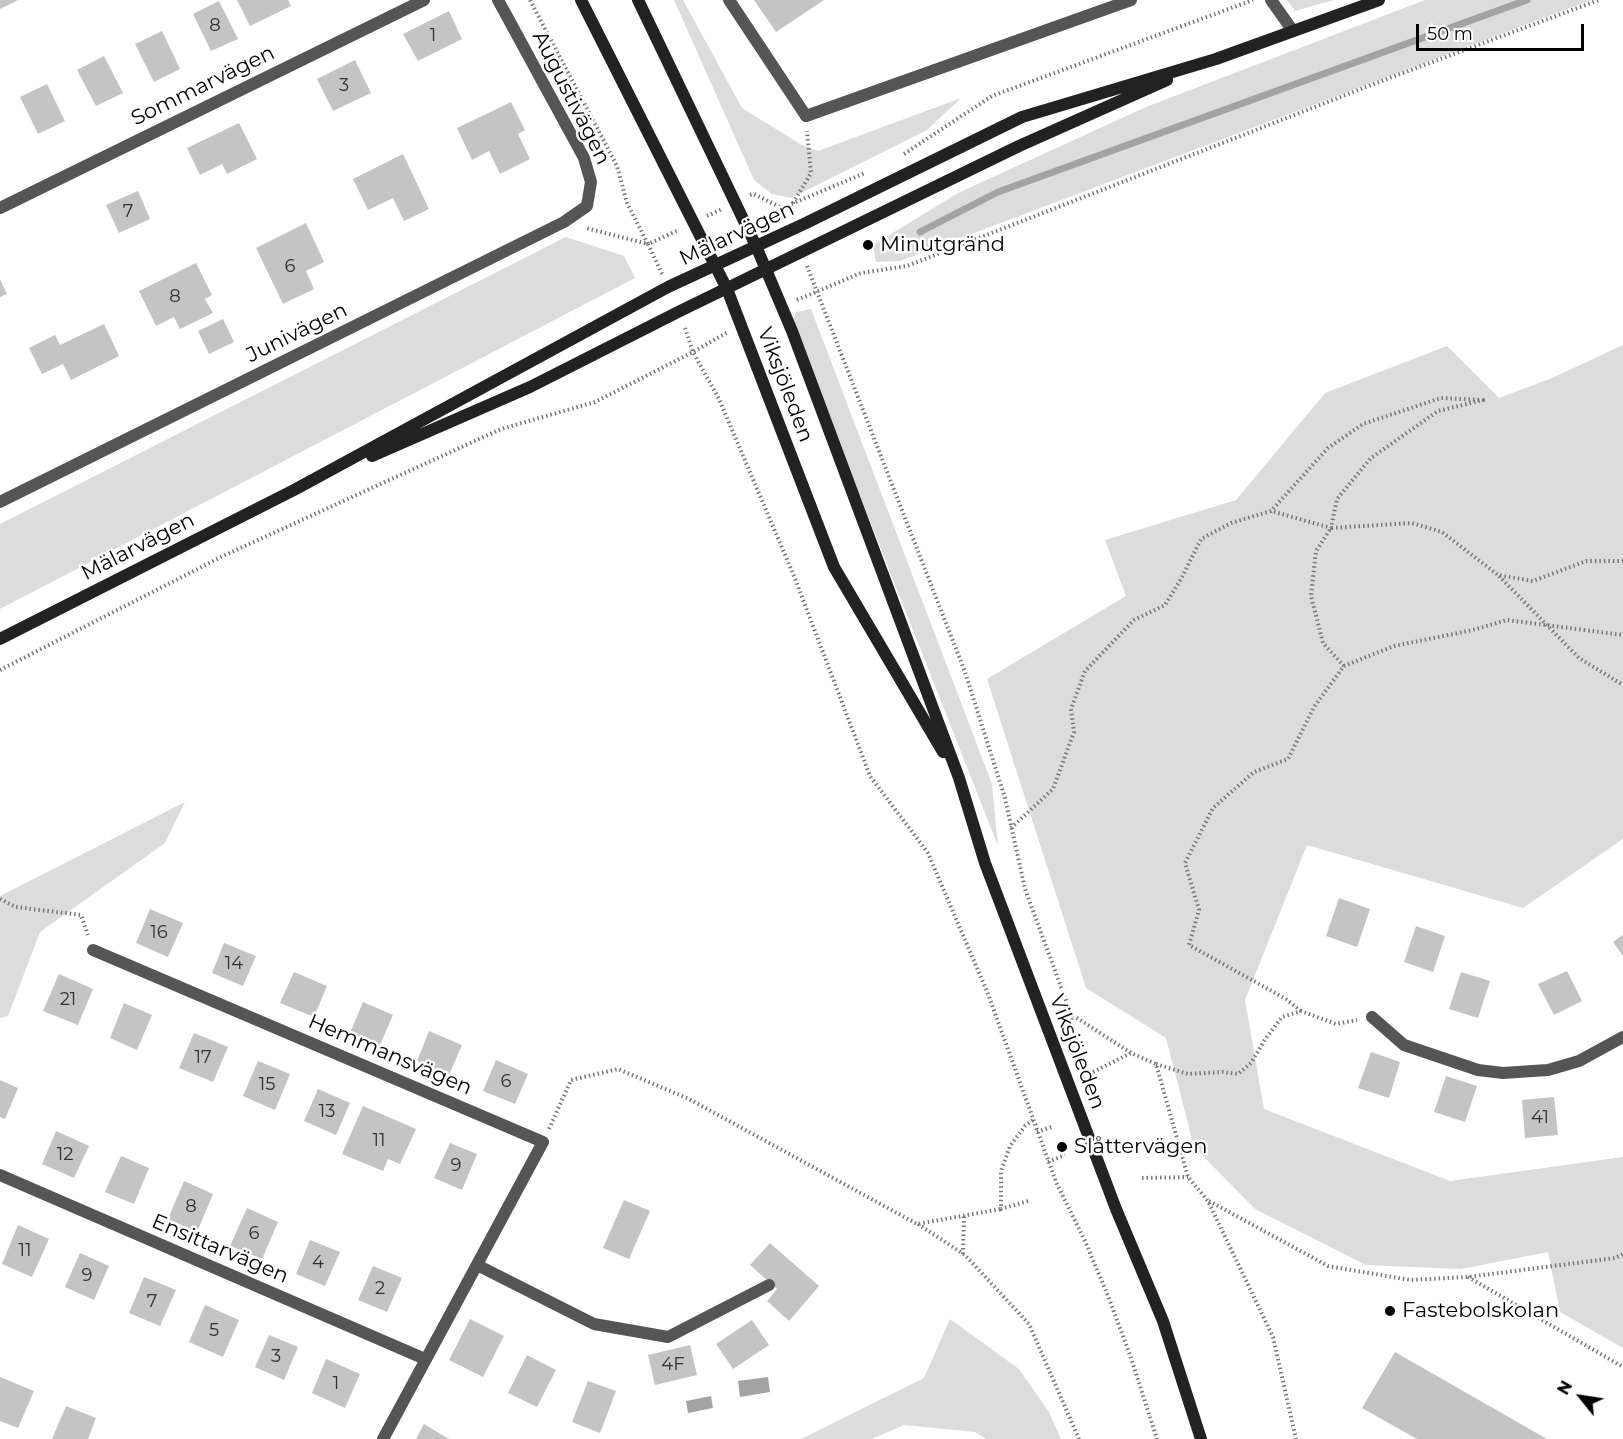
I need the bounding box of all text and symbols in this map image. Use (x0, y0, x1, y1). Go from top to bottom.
scale bar (1419, 12, 1587, 50)
house number: 8 (209, 15, 221, 37)
text: 50 m (1427, 23, 1473, 45)
house number: 1 (430, 25, 436, 47)
street label: Augustivägen (527, 27, 615, 169)
street label: Sommarvägen (127, 40, 279, 132)
house number: 3 (339, 75, 349, 97)
street label: Mälarvägen (676, 196, 798, 272)
house number: 7 (123, 201, 133, 223)
place label: Minutgränd (880, 232, 1005, 258)
marker: Minutgränd (861, 238, 875, 252)
house number: 6 (285, 256, 295, 278)
house number: 8 (169, 286, 181, 308)
street label: Junivägen (242, 298, 352, 368)
street label: Viksjöleden (752, 324, 818, 446)
street label: Mälarvägen (77, 508, 199, 586)
house number: 16 (150, 922, 168, 944)
house number: 14 (225, 953, 243, 975)
house number: 21 (60, 989, 76, 1011)
street label: Viksjöleden (1044, 991, 1110, 1113)
street label: Hemmansvägen (304, 1009, 476, 1101)
house number: 17 (194, 1047, 212, 1069)
house number: 6 (501, 1071, 511, 1093)
house number: 15 (259, 1074, 275, 1096)
house number: 13 (319, 1101, 335, 1123)
house number: 41 (1531, 1107, 1549, 1129)
house number: 11 (373, 1130, 385, 1152)
place label: Slåttervägen (1074, 1134, 1207, 1160)
marker: Slåttervägen (1055, 1140, 1069, 1154)
house number: 12 (57, 1144, 73, 1166)
house number: 9 (451, 1155, 461, 1177)
house number: 8 (185, 1196, 197, 1218)
street label: Ensittarvägen (148, 1209, 292, 1289)
house number: 6 (249, 1223, 259, 1245)
house number: 11 (19, 1240, 31, 1262)
house number: 4 (312, 1252, 324, 1274)
house number: 9 (82, 1265, 92, 1287)
house number: 2 (375, 1278, 385, 1300)
house number: 7 (147, 1291, 157, 1313)
place label: Fastebolskolan (1402, 1298, 1559, 1324)
marker: Fastebolskolan (1383, 1304, 1397, 1318)
house number: 5 (209, 1320, 219, 1342)
house number: 3 (271, 1346, 281, 1368)
house number: 4F (661, 1354, 685, 1376)
north arrow (1551, 1367, 1611, 1427)
house number: 1 (333, 1373, 339, 1395)
text: N (1554, 1377, 1576, 1398)

